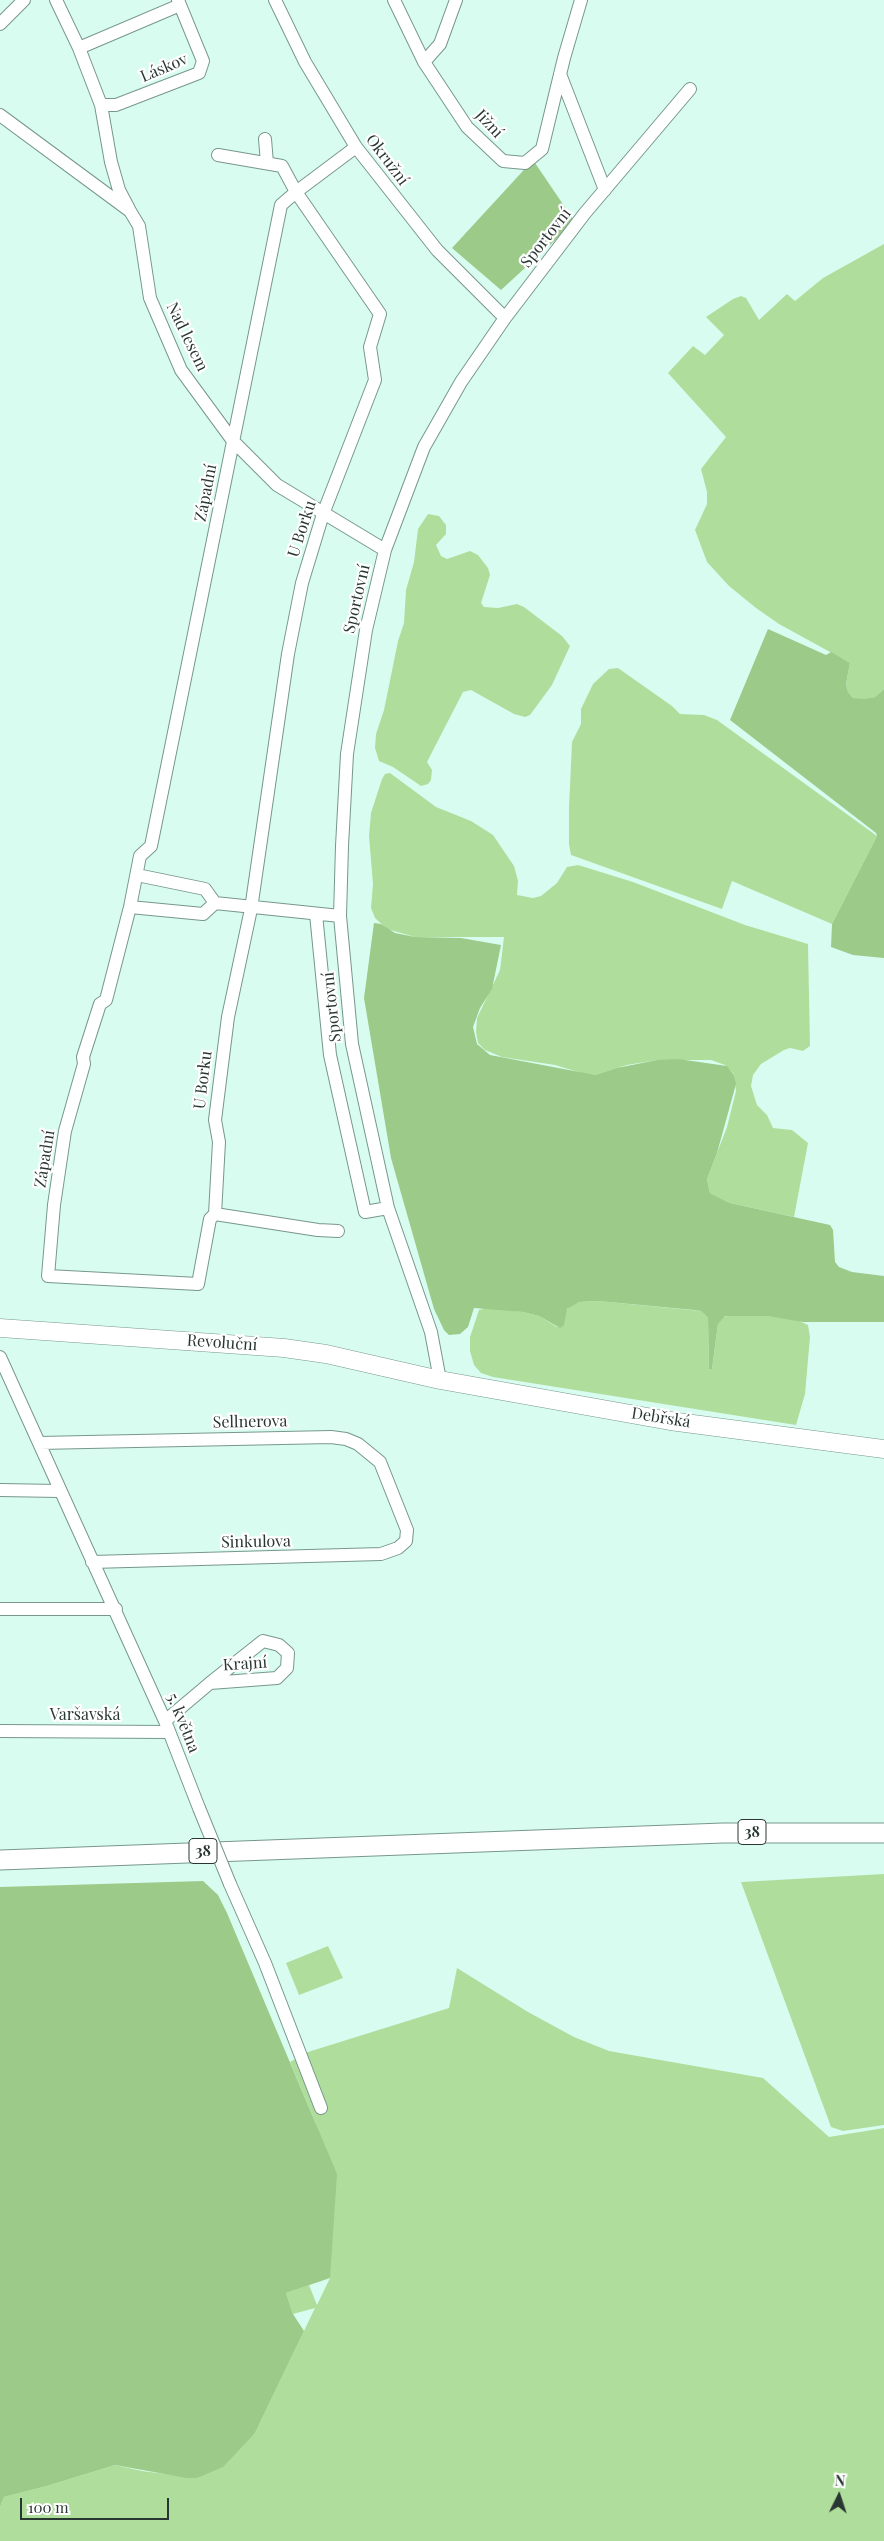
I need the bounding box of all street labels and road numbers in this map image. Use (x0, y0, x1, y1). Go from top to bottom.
street label: Láskov (138, 50, 190, 86)
street label: Jižní (471, 106, 507, 142)
street label: Okružní (362, 131, 412, 189)
street label: Sportovní (517, 204, 575, 272)
street label: Nad lesem (162, 299, 212, 375)
street label: Západní (191, 463, 221, 523)
street label: U Borku (284, 498, 320, 560)
street label: Sportovní (340, 563, 374, 635)
street label: Sportovní (319, 971, 345, 1043)
street label: U Borku (190, 1050, 216, 1110)
street label: Západní (31, 1129, 59, 1189)
street label: Revoluční (186, 1331, 258, 1355)
street label: Debřská (630, 1404, 692, 1432)
street label: Sellnerova (212, 1412, 288, 1432)
street label: Sinkulova (221, 1532, 291, 1552)
street label: Krajní (222, 1653, 268, 1675)
street label: 5. května (162, 1690, 204, 1756)
street label: Varšavská (50, 1705, 120, 1725)
road number: 38 (738, 1820, 766, 1844)
road number: 38 (189, 1838, 217, 1864)

